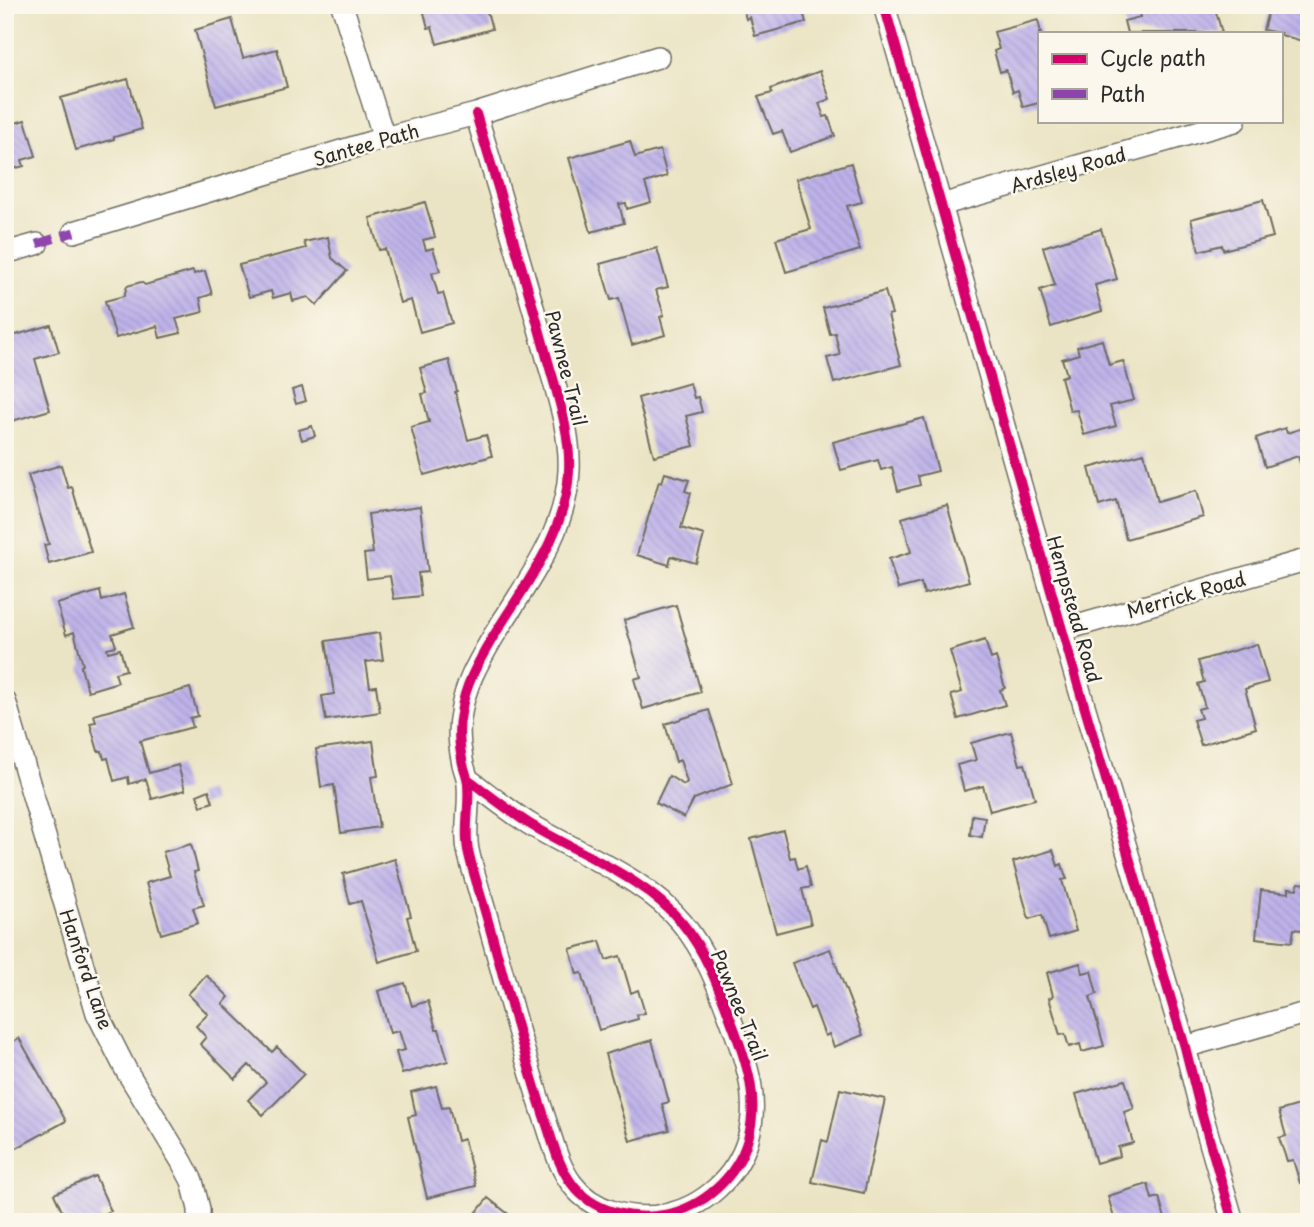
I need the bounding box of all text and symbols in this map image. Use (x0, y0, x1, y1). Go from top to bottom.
legend (1038, 32, 1282, 122)
text: Cycle path (1100, 41, 1206, 73)
text: Path (1100, 77, 1145, 109)
street label: Santee Path (310, 116, 422, 172)
street label: Ardsley Road (1007, 139, 1129, 199)
street label: Pawnee Trail (539, 307, 595, 429)
street label: Hempstead Road (1041, 532, 1109, 686)
street label: Merrick Road (1123, 564, 1249, 624)
street label: Hanford Lane (53, 905, 121, 1033)
street label: Pawnee Trail (705, 945, 775, 1065)

